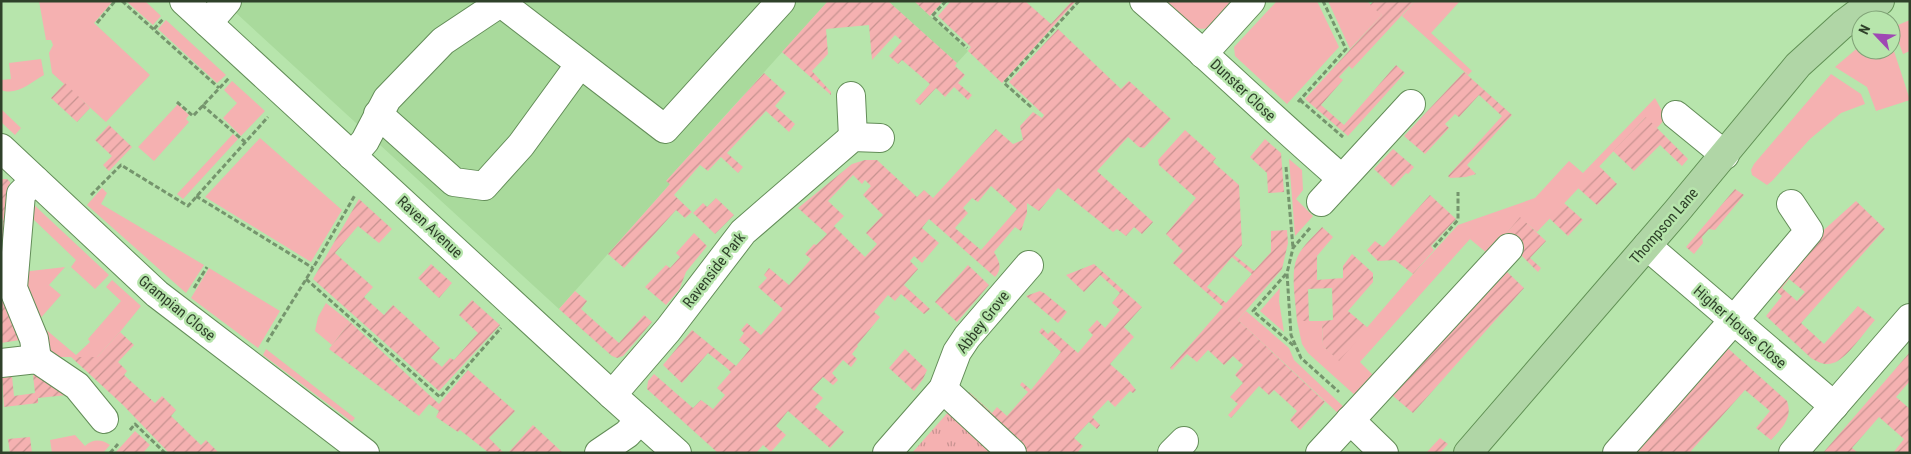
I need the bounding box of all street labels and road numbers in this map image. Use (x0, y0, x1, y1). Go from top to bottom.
street label: Dunster Close (1207, 55, 1279, 125)
street label: Thompson Lane (1626, 184, 1702, 268)
street label: Raven Avenue (394, 192, 466, 262)
street label: Ravenside Park (679, 229, 749, 311)
street label: Grampian Close (135, 272, 219, 344)
street label: Higher House Close (1690, 282, 1790, 372)
street label: Abbey Grove (953, 287, 1013, 357)

